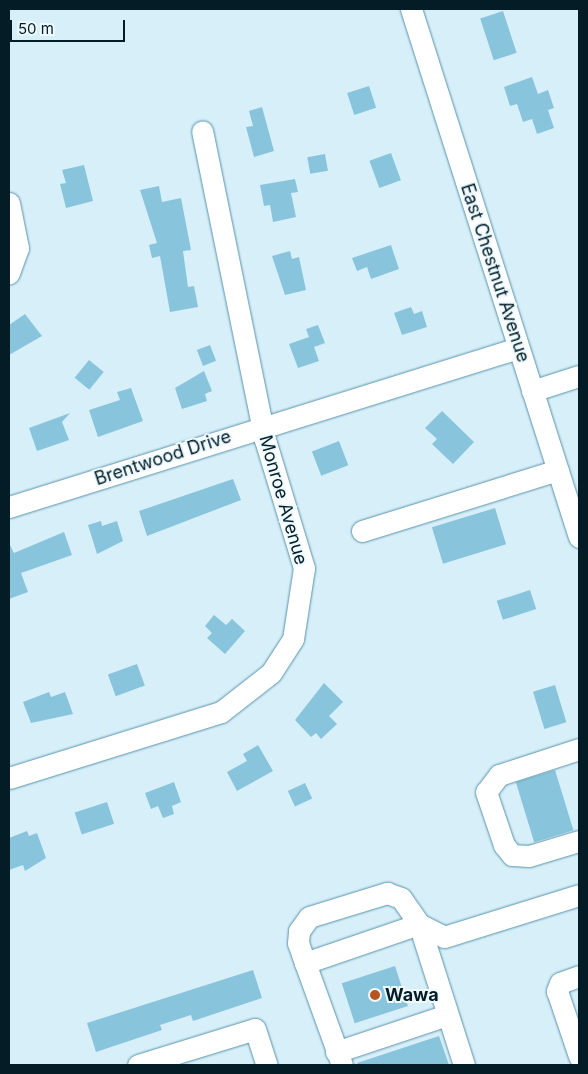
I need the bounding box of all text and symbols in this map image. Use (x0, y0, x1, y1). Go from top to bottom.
scale bar (12, 10, 128, 42)
text: 50 m (18, 19, 54, 38)
street label: East Chestnut Avenue (456, 181, 534, 365)
street label: Brentwood Drive (92, 426, 234, 490)
street label: Monroe Avenue (254, 433, 312, 567)
place label: Wawa (385, 984, 439, 1006)
marker: Wawa (369, 989, 381, 1001)

